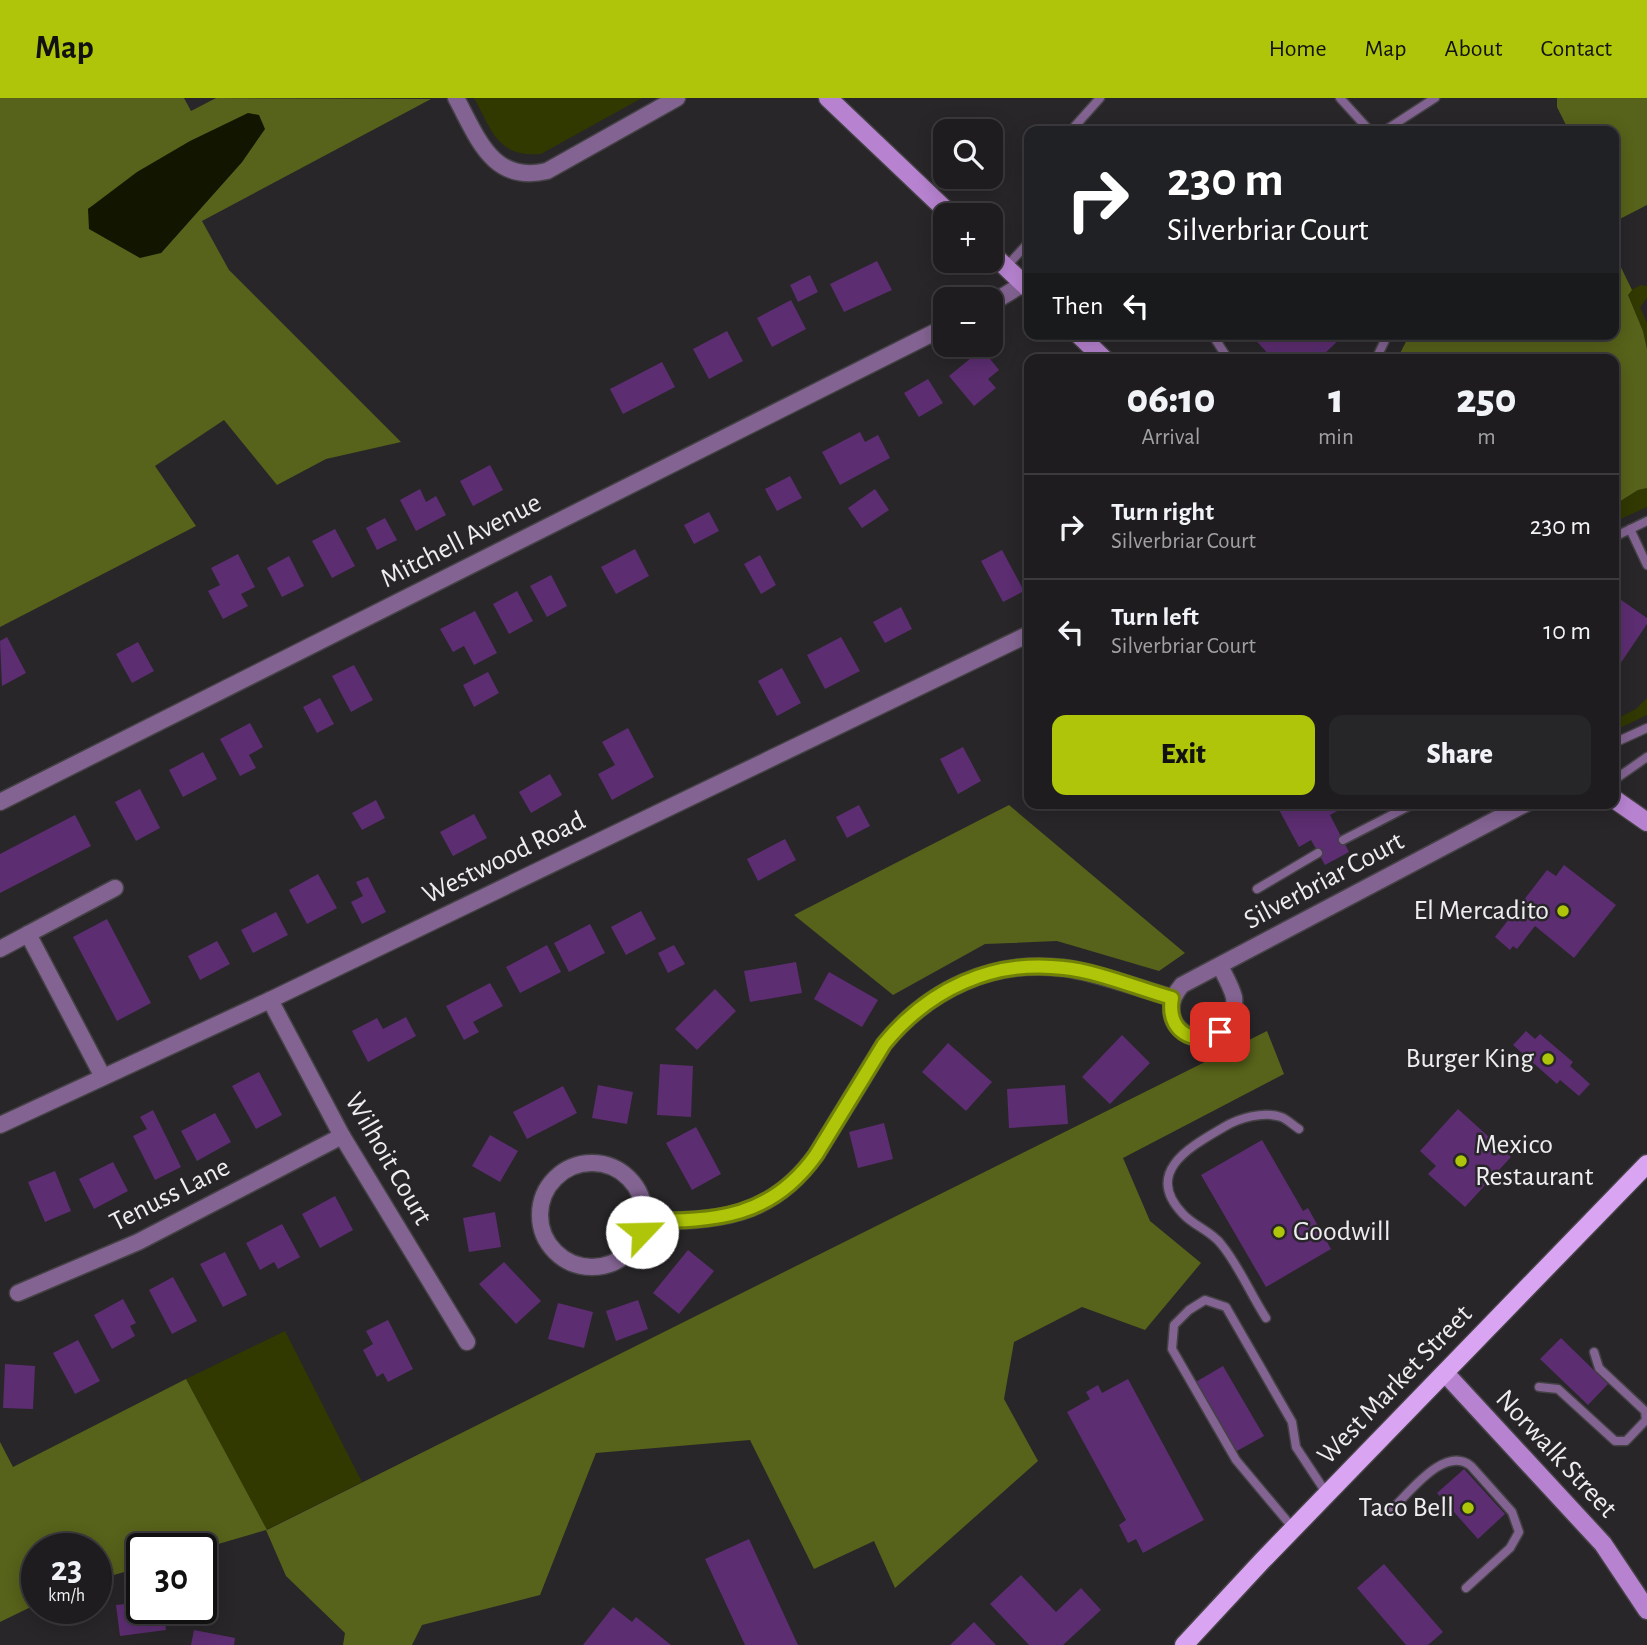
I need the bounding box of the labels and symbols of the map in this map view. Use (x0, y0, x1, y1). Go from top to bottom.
street label: Mitchell Avenue (376, 489, 546, 593)
street label: Westwood Road (418, 807, 590, 909)
street label: Silverbriar Court (1240, 827, 1408, 935)
place label: El Mercadito (1414, 897, 1549, 925)
marker: El Mercadito (1555, 903, 1571, 919)
pin (1190, 1002, 1250, 1062)
place label: Burger King (1406, 1045, 1534, 1073)
marker: Burger King (1540, 1051, 1556, 1067)
street label: Wilhoit Court (339, 1088, 437, 1230)
place label: Mexico Restaurant (1475, 1131, 1594, 1191)
street label: Tenuss Lane (105, 1153, 235, 1237)
marker: Mexico Restaurant (1453, 1153, 1469, 1169)
position arrow (605, 1195, 679, 1269)
place label: Goodwill (1293, 1218, 1391, 1246)
marker: Goodwill (1271, 1224, 1287, 1240)
street label: West Market Street (1312, 1300, 1478, 1470)
street label: Norwalk Street (1490, 1385, 1622, 1523)
place label: Taco Bell (1359, 1494, 1454, 1522)
marker: Taco Bell (1460, 1500, 1476, 1516)
speed limit sign: 30 (126, 1533, 217, 1624)

